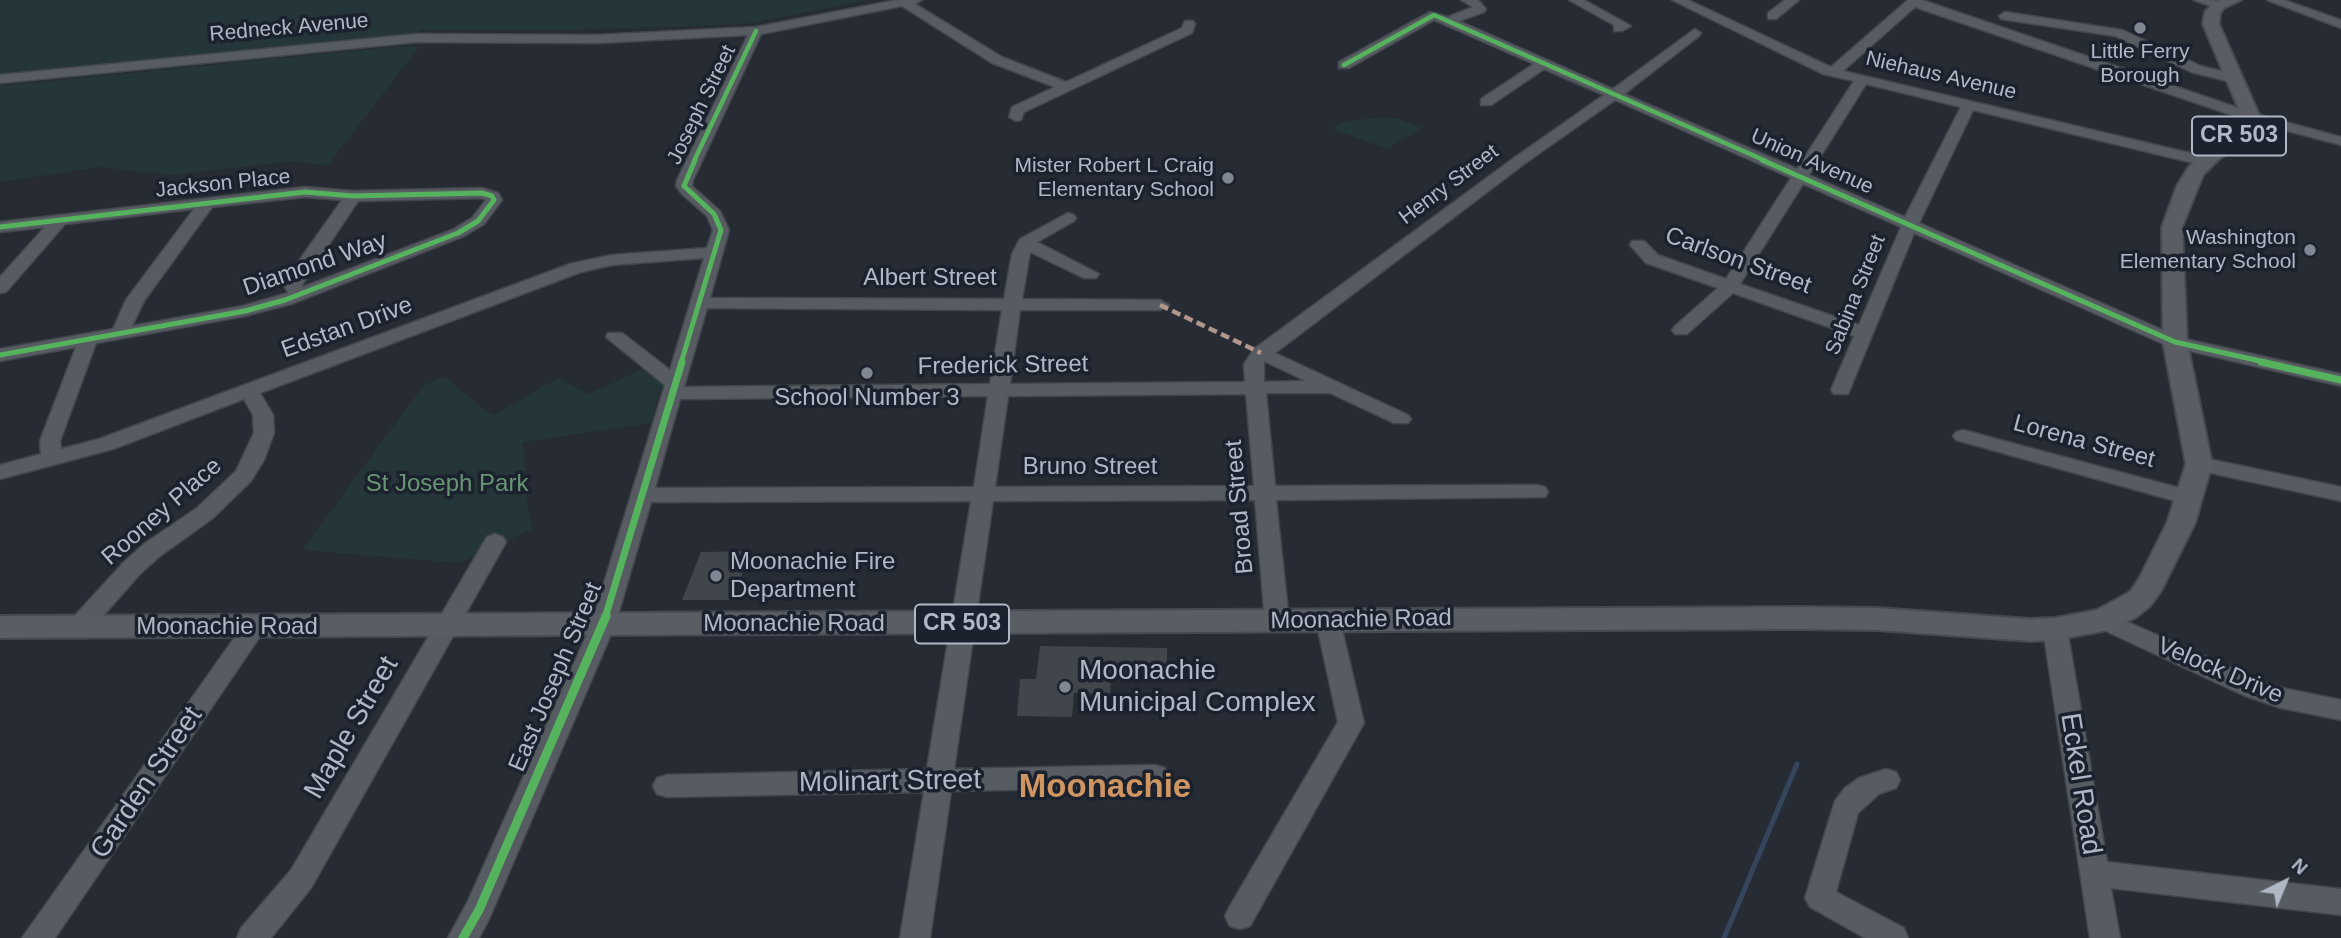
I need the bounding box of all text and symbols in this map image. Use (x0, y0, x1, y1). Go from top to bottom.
street label: Redneck Avenue (208, 8, 370, 48)
marker: Little Ferry Borough (2132, 20, 2148, 36)
place label: Little Ferry Borough (2090, 39, 2190, 89)
street label: Joseph Street (662, 41, 742, 169)
street label: Niehaus Avenue (1863, 46, 2019, 106)
road number: CR 503 (2192, 116, 2286, 155)
street label: Union Avenue (1747, 124, 1877, 200)
street label: Henry Street (1394, 139, 1504, 231)
place label: Mister Robert L Craig Elementary School (1014, 153, 1214, 203)
street label: Jackson Place (154, 164, 292, 204)
marker: Mister Robert L Craig Elementary School (1220, 170, 1236, 186)
street label: Carlson Street (1661, 221, 1815, 301)
place label: Washington Elementary School (2120, 225, 2296, 275)
street label: Diamond Way (239, 227, 391, 303)
street label: Sabina Street (1820, 231, 1892, 359)
marker: Washington Elementary School (2302, 242, 2318, 258)
street label: Albert Street (863, 264, 997, 292)
street label: Edstan Drive (278, 291, 416, 365)
street label: Frederick Street (917, 350, 1089, 382)
marker: School Number 3 (859, 365, 875, 381)
place label: School Number 3 (774, 384, 960, 412)
street label: Lorena Street (2010, 409, 2158, 475)
street label: Broad Street (1220, 439, 1260, 575)
street label: Rooney Place (96, 452, 228, 572)
street label: Bruno Street (1023, 453, 1157, 481)
park label: St Joseph Park (366, 470, 528, 498)
place label: Moonachie Fire Department (730, 548, 895, 604)
marker: Moonachie Fire Department (708, 568, 724, 584)
street label: East Joseph Street (503, 578, 609, 776)
road number: CR 503 (915, 604, 1009, 644)
street label: Moonachie Road (1270, 604, 1452, 636)
street label: Moonachie Road (703, 610, 885, 638)
street label: Moonachie Road (136, 613, 318, 641)
street label: Velock Drive (2153, 632, 2287, 710)
street label: Maple Street (298, 651, 406, 805)
place label: Moonachie Municipal Complex (1079, 654, 1316, 720)
marker: Moonachie Municipal Complex (1057, 679, 1073, 695)
street label: Garden Street (84, 701, 210, 865)
street label: Eckel Road (2052, 711, 2108, 857)
street label: Molinart Street (799, 764, 981, 800)
district label: Moonachie (1019, 768, 1191, 808)
north arrow (2250, 847, 2320, 917)
text: N (2287, 854, 2312, 879)

